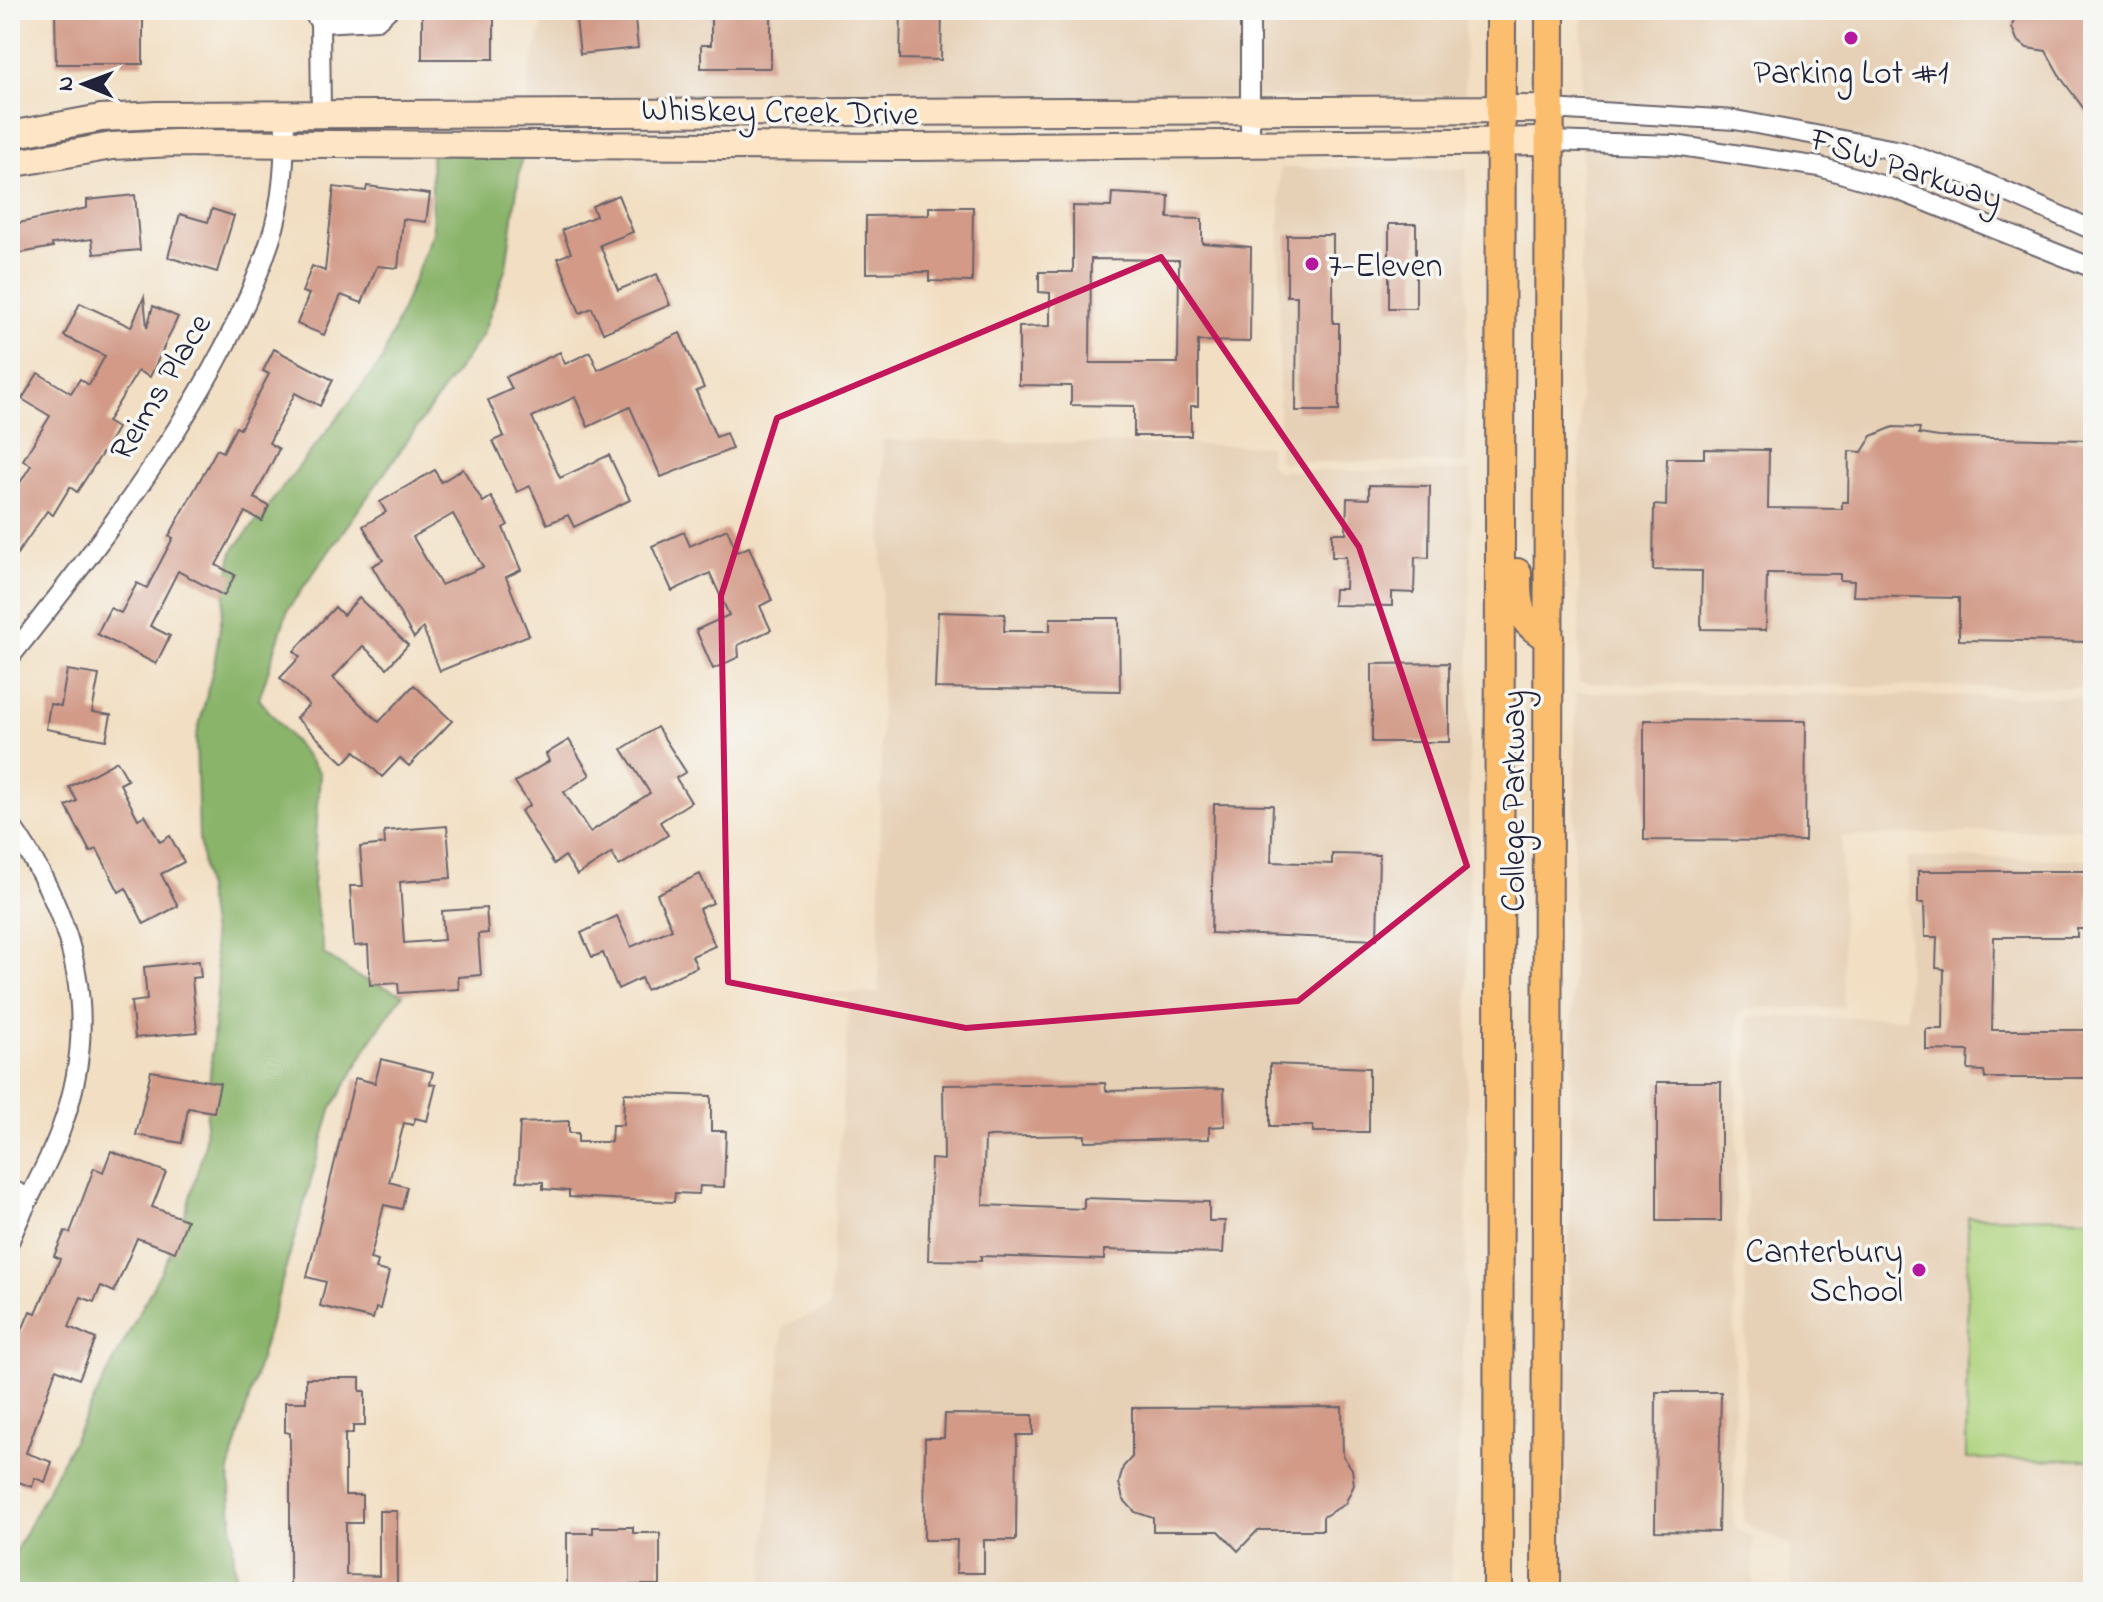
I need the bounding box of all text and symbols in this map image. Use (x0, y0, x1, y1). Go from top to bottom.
marker: Parking Lot #1 (1842, 29, 1860, 47)
north arrow (44, 44, 124, 124)
place label: Parking Lot #1 (1753, 50, 1949, 100)
text: N (51, 76, 83, 91)
street label: Whiskey Creek Drive (641, 87, 920, 141)
street label: FSW Parkway (1802, 116, 2008, 225)
place label: 7-Eleven (1328, 243, 1442, 293)
marker: 7-Eleven (1303, 255, 1321, 273)
street label: Reims Place (99, 304, 227, 471)
street label: College Parkway (1491, 690, 1541, 912)
place label: Canterbury School (1745, 1229, 1903, 1318)
marker: Canterbury School (1910, 1261, 1928, 1279)

